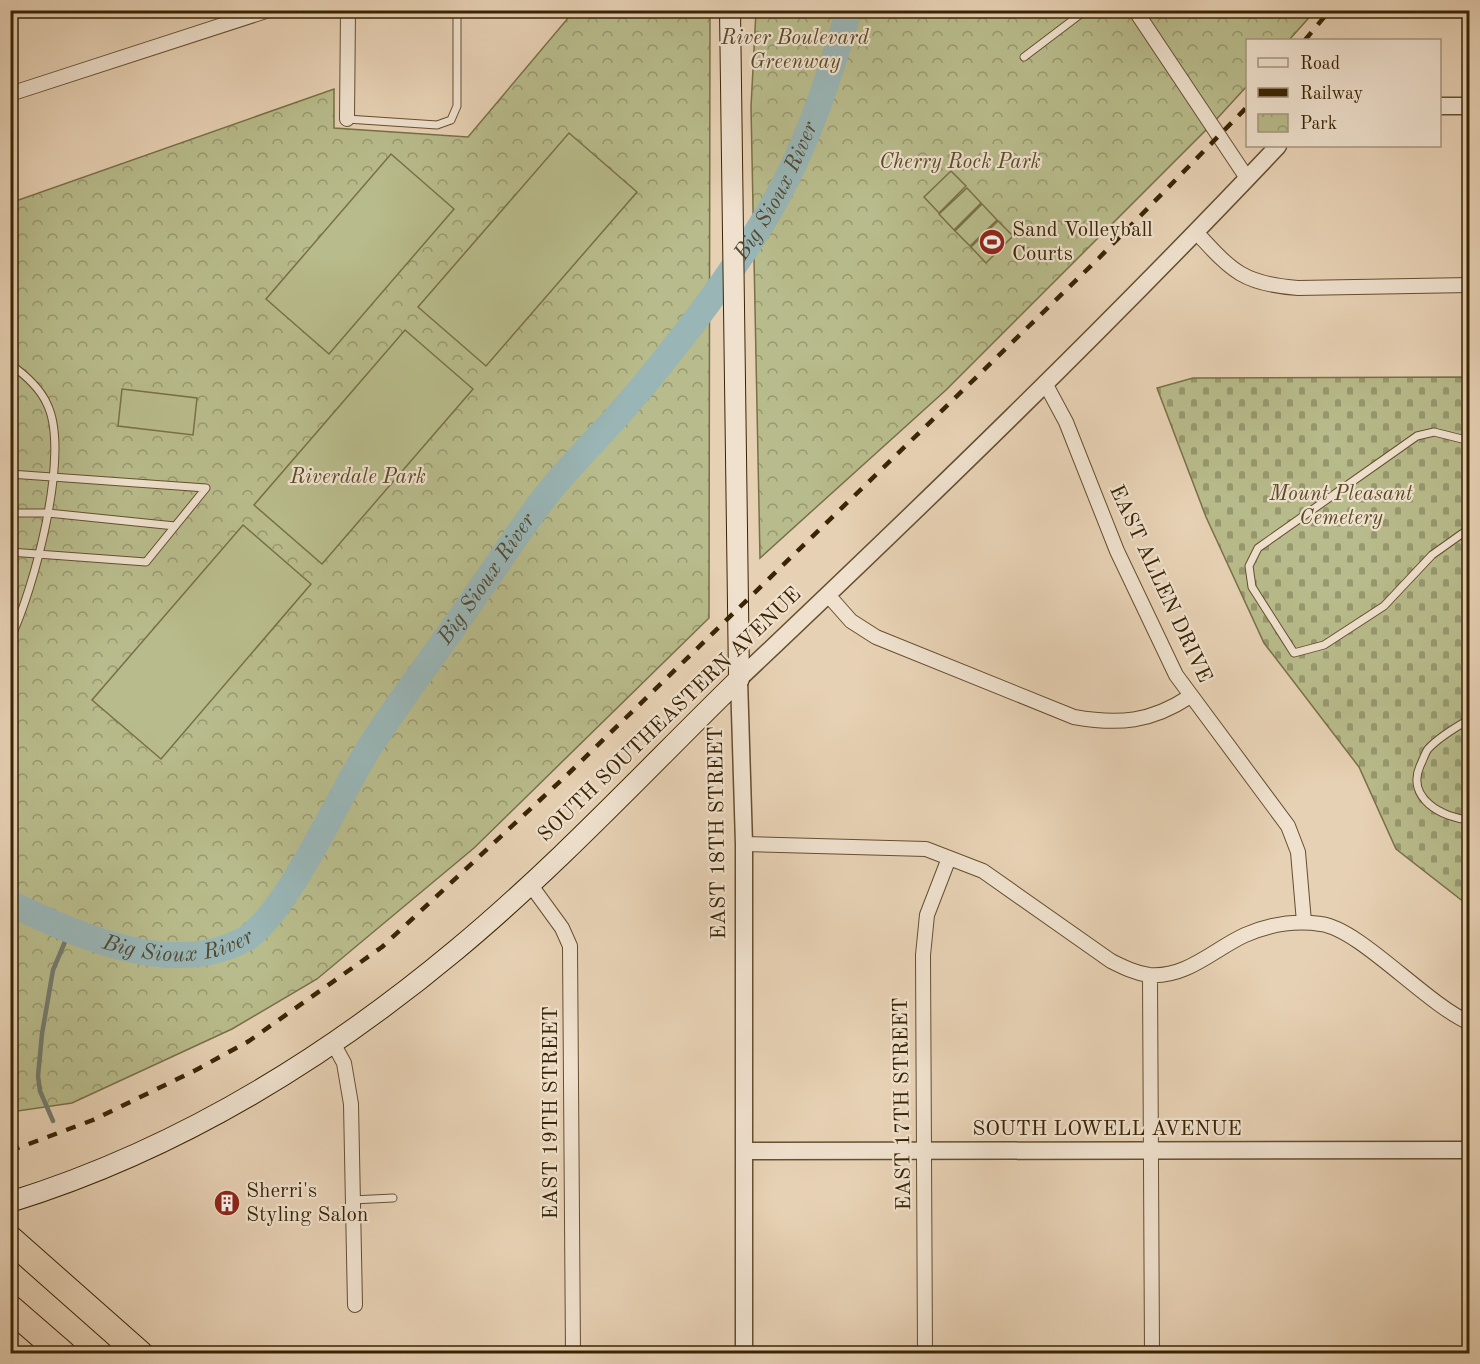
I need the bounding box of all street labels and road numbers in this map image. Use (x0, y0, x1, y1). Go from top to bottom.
street label: EAST ALLEN DRIVE (1105, 482, 1215, 686)
street label: SOUTH SOUTHEASTERN AVENUE (535, 584, 805, 846)
street label: EAST 18TH STREET (706, 726, 730, 940)
street label: EAST 17TH STREET (891, 997, 915, 1211)
street label: EAST 19TH STREET (541, 1006, 562, 1220)
street label: SOUTH LOWELL AVENUE (972, 1119, 1242, 1140)

